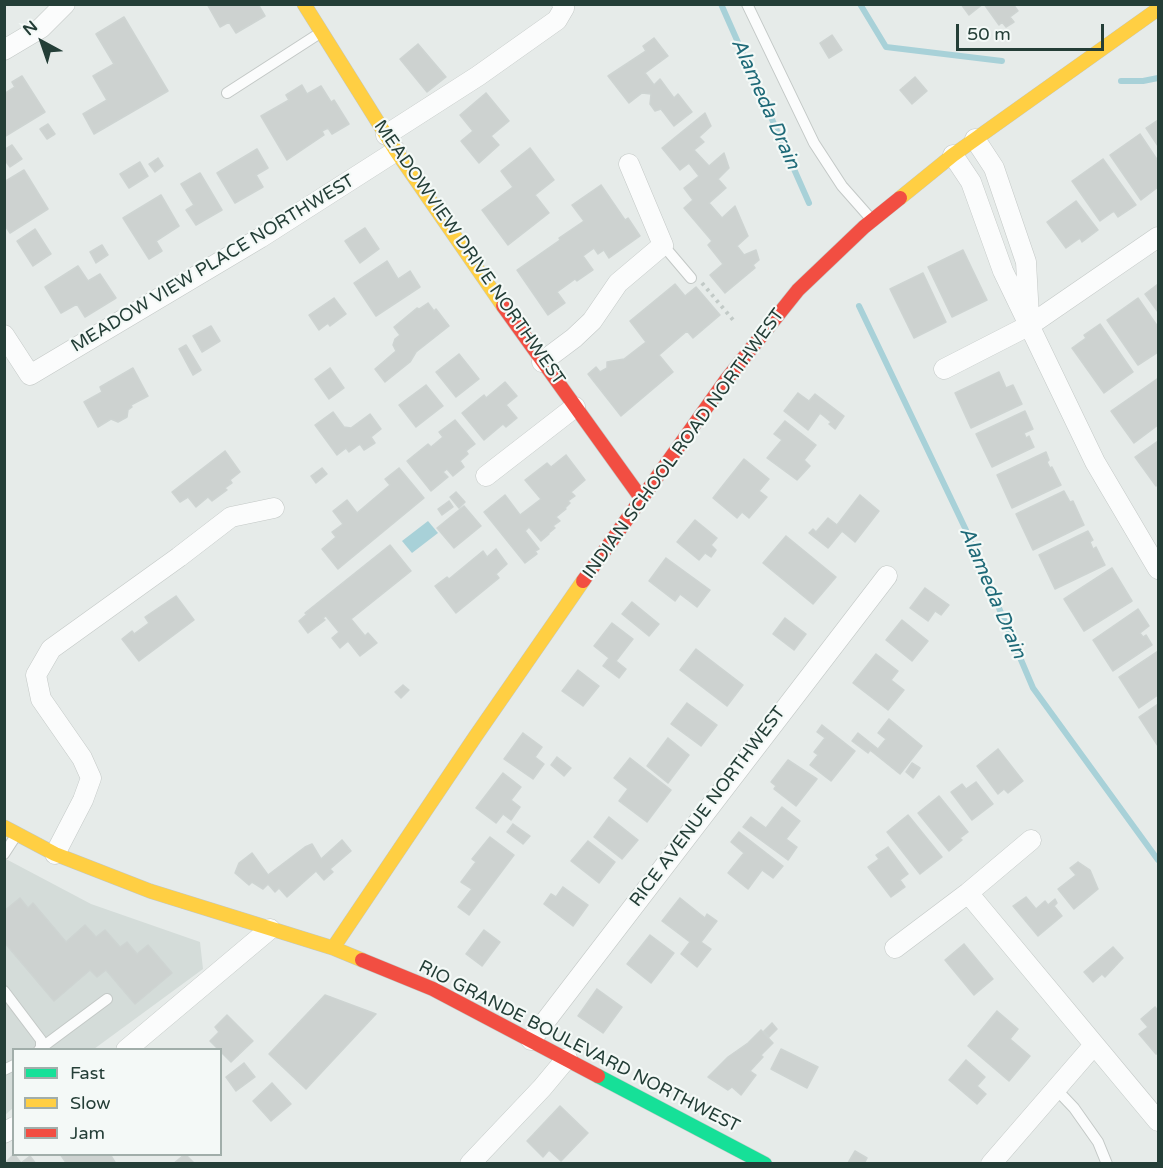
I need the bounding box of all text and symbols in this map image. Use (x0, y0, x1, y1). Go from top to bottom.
north arrow (12, 12, 72, 72)
scale bar (959, 12, 1108, 50)
text: N (19, 16, 42, 40)
text: 50 m (967, 23, 1011, 45)
water label: Alameda Drain (725, 35, 805, 173)
street label: MEADOWVIEW DRIVE NORTHWEST (369, 116, 569, 390)
street label: MEADOW VIEW PLACE NORTHWEST (67, 171, 359, 357)
street label: INDIAN SCHOOL ROAD NORTHWEST (579, 305, 789, 583)
water label: Alameda Drain (953, 524, 1031, 662)
street label: RICE AVENUE NORTHWEST (626, 703, 790, 911)
street label: RIO GRANDE BOULEVARD NORTHWEST (415, 956, 743, 1138)
legend (12, 1048, 222, 1156)
text: Fast (70, 1062, 105, 1084)
text: Slow (70, 1092, 111, 1114)
text: Jam (70, 1122, 105, 1144)

